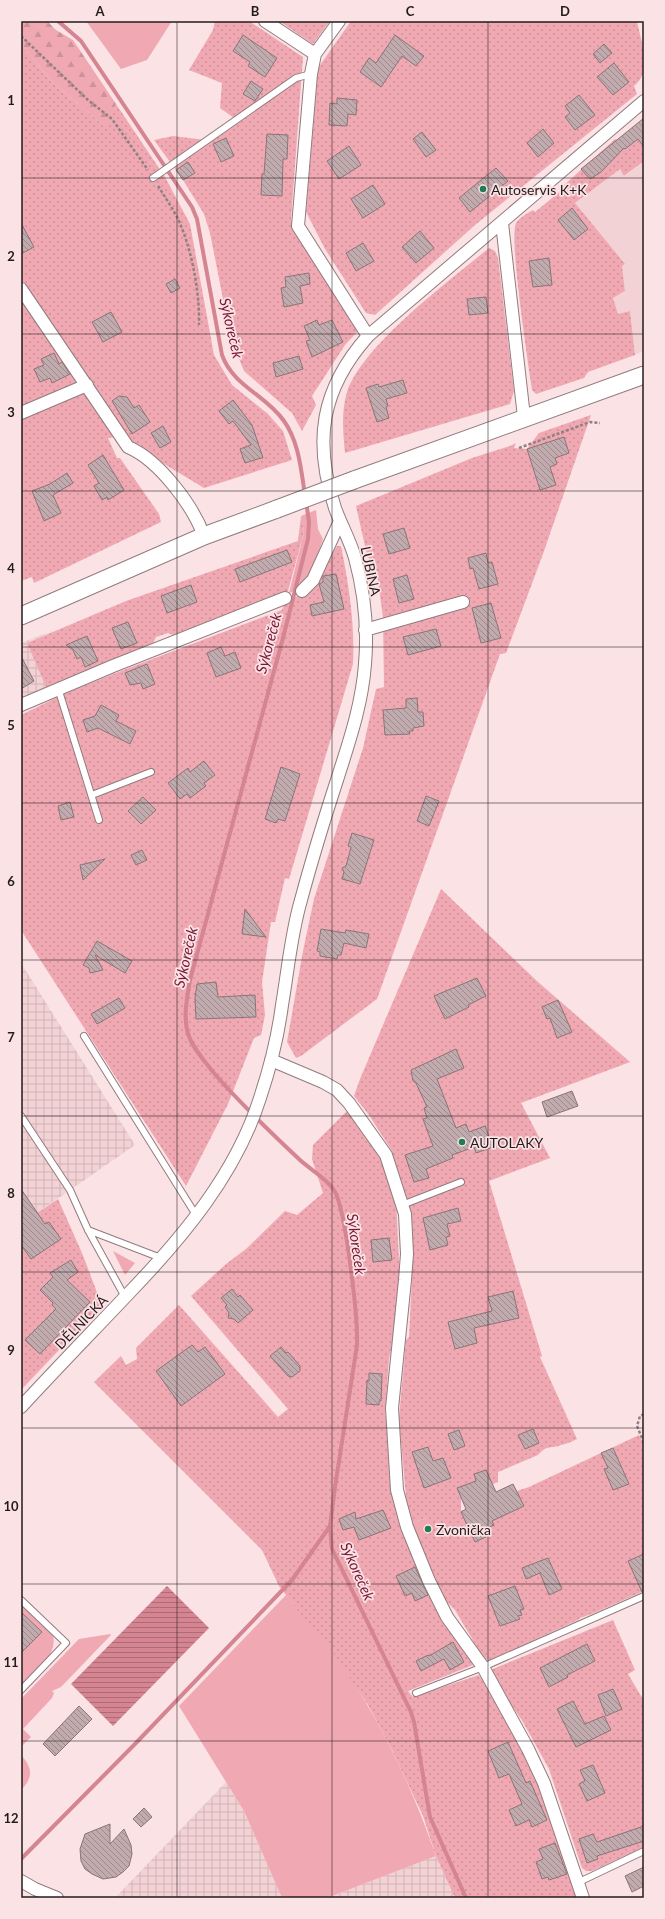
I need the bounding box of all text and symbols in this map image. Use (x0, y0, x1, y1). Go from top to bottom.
text: A (94, 3, 105, 19)
text: B (251, 3, 260, 19)
text: C (406, 3, 415, 19)
text: D (560, 3, 570, 19)
text: 1 (7, 92, 15, 108)
place label: Autoservis K+K (491, 181, 587, 198)
marker: Autoservis K+K (478, 184, 488, 194)
text: 2 (7, 248, 15, 264)
water label: Sýkoreček (216, 296, 248, 361)
text: 3 (7, 404, 15, 420)
street label: LUBINA (357, 545, 385, 598)
text: 4 (7, 560, 15, 576)
water label: Sýkoreček (251, 610, 285, 675)
text: 5 (7, 717, 15, 733)
text: 6 (7, 873, 15, 889)
water label: Sýkoreček (169, 924, 201, 989)
text: 7 (7, 1029, 15, 1045)
place label: AUTOLAKY (470, 1134, 544, 1151)
marker: AUTOLAKY (457, 1137, 467, 1147)
text: 8 (7, 1185, 15, 1201)
water label: Sýkoreček (344, 1212, 370, 1277)
street label: DĚLNICKÁ (51, 1291, 111, 1353)
text: 9 (7, 1342, 15, 1358)
text: 10 (3, 1498, 19, 1514)
place label: Zvonička (436, 1521, 491, 1538)
marker: Zvonička (423, 1524, 433, 1534)
water label: Sýkoreček (337, 1539, 379, 1604)
text: 11 (3, 1654, 19, 1670)
text: 12 (3, 1810, 19, 1826)

